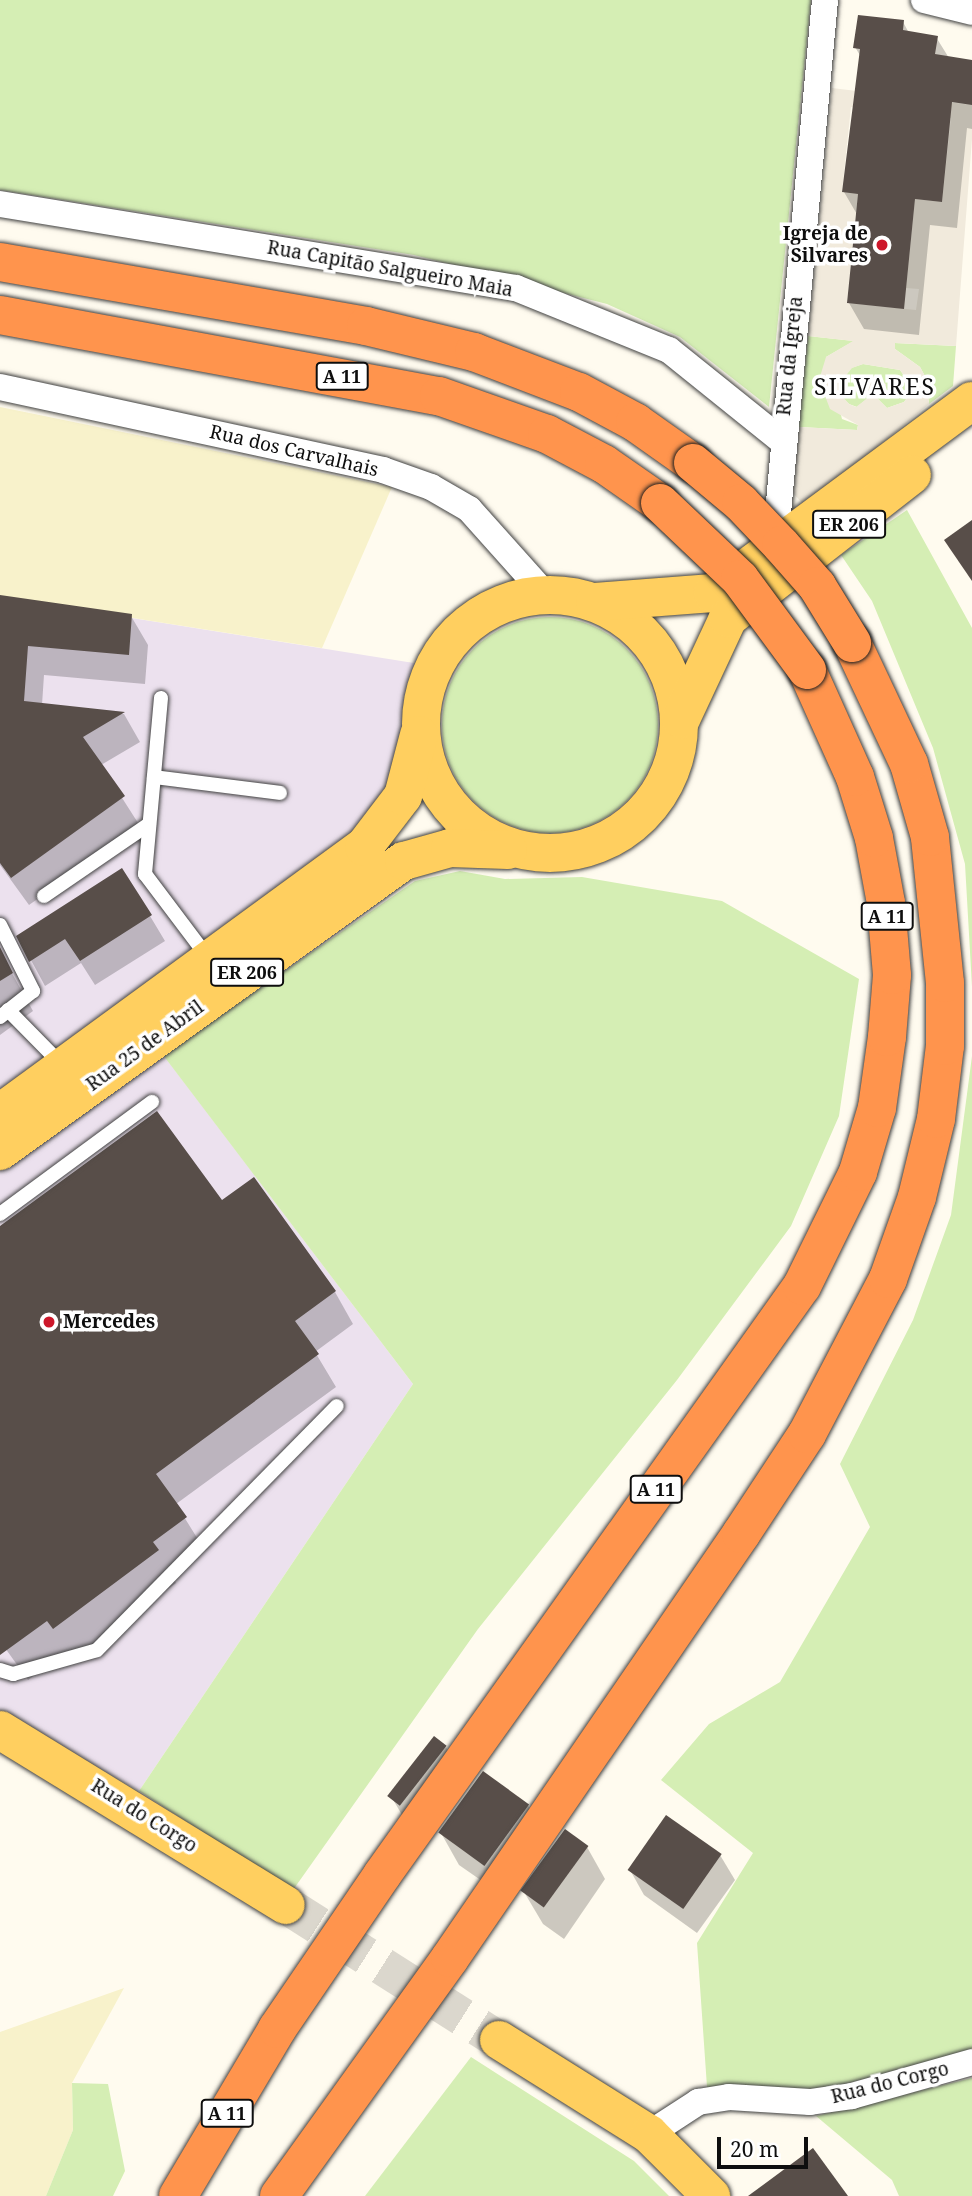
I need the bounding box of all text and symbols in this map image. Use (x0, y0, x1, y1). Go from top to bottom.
place label: Igreja de Silvares (783, 223, 868, 267)
street label: Rua Capitão Salgueiro Maia (265, 236, 515, 302)
marker: Igreja de Silvares (874, 237, 890, 253)
street label: Rua da Igreja (772, 295, 808, 417)
road number: A 11 (314, 362, 370, 390)
district label: SILVARES (815, 372, 935, 400)
street label: Rua dos Carvalhais (207, 420, 381, 482)
road number: ER 206 (810, 510, 888, 538)
road number: A 11 (859, 902, 915, 931)
road number: ER 206 (208, 958, 286, 987)
street label: Rua 25 de Abril (82, 996, 208, 1096)
place label: Mercedes (63, 1311, 155, 1333)
marker: Mercedes (41, 1314, 57, 1330)
road number: A 11 (628, 1474, 684, 1504)
street label: Rua do Corgo (87, 1774, 201, 1858)
street label: Rua do Corgo (829, 2057, 951, 2109)
road number: A 11 (199, 2098, 255, 2127)
scale bar (720, 2122, 811, 2166)
text: 20 m (730, 2135, 779, 2163)

